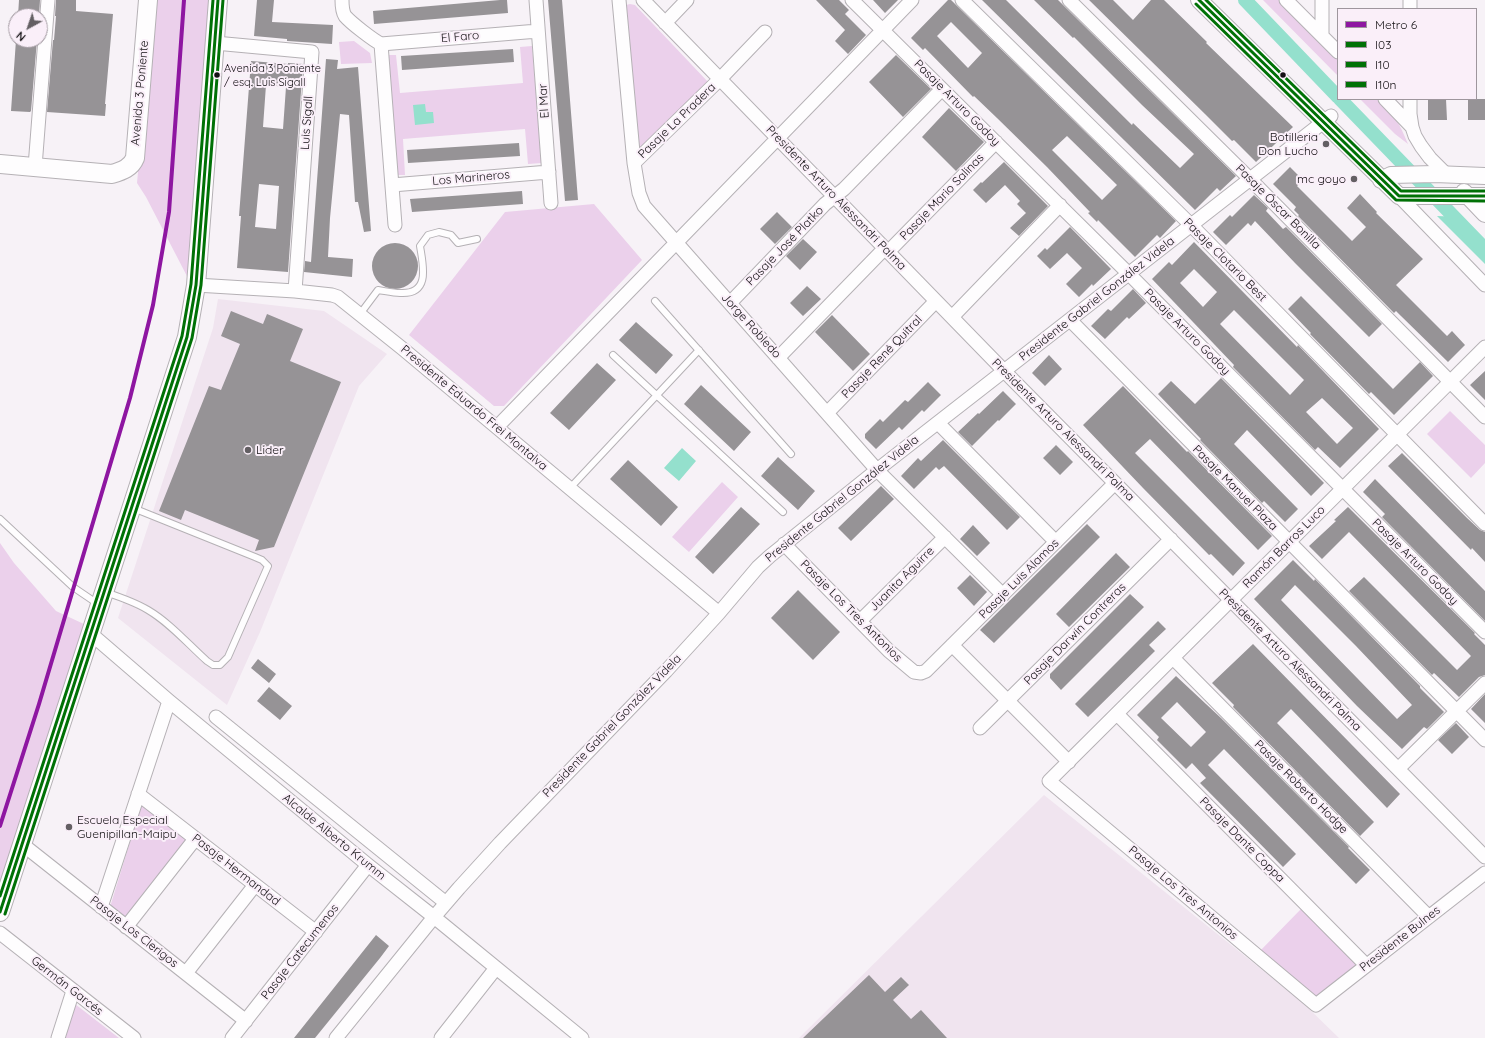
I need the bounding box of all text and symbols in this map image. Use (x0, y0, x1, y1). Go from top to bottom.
north arrow (8, 8, 48, 48)
legend (1337, 8, 1477, 100)
text: Metro 6 (1375, 17, 1417, 32)
text: N (13, 28, 29, 44)
street label: El Faro (440, 28, 480, 46)
text: I03 (1375, 37, 1391, 52)
street label: Avenida 3 Poniente (128, 40, 152, 146)
street label: Pasaje Arturo Godoy (911, 57, 1003, 149)
text: I10 (1375, 57, 1390, 72)
place label: Avenida 3 Poniente / esq. Luis Sigall (224, 62, 321, 88)
marker: Avenida 3 Poniente / esq. Luis Sigall (212, 70, 222, 80)
unlabelled marker (1278, 70, 1288, 80)
text: I10n (1375, 77, 1397, 92)
street label: Pasaje La Pradera (635, 80, 719, 162)
street label: El Mar (536, 83, 552, 119)
street label: Luis Sigall (298, 95, 316, 151)
street label: Presidente Arturo Alessandri Palma (763, 123, 909, 273)
place label: Botilleria Don Lucho (1258, 130, 1318, 158)
marker: Botilleria Don Lucho (1321, 139, 1331, 149)
street label: Pasaje Mario Salinas (897, 151, 987, 243)
street label: Pasaje Óscar Bonilla (1233, 162, 1323, 252)
street label: Los Marineros (432, 167, 510, 189)
place label: mc goyo (1297, 172, 1346, 186)
marker: mc goyo (1349, 174, 1359, 184)
street label: Pasaje José Platko (743, 203, 827, 289)
street label: Pasaje Clotario Best (1180, 215, 1270, 305)
street label: Presidente Gabriel González Videla (1016, 234, 1178, 364)
street label: Pasaje Arturo Godoy (1141, 286, 1233, 378)
street label: Jorge Robledo (718, 291, 784, 361)
street label: Pasaje René Quitral (839, 313, 925, 401)
street label: Presidente Eduardo Frei Montalva (398, 342, 550, 474)
street label: Presidente Arturo Alessandri Palma (989, 356, 1137, 504)
street label: Presidente Gabriel González Videla (762, 433, 922, 565)
street label: Pasaje Manuel Plaza (1189, 442, 1281, 534)
place label: Lider (256, 443, 284, 457)
marker: Lider (243, 445, 253, 455)
street label: Ramón Barros Luco (1240, 503, 1328, 591)
street label: Pasaje Arturo Godoy (1369, 516, 1461, 608)
street label: Pasaje Luis Alamos (976, 536, 1062, 622)
street label: Juanita Aguirre (867, 544, 937, 614)
street label: Pasaje Los Tres Antonios (797, 557, 905, 665)
street label: Pasaje Darwin Contreras (1021, 580, 1129, 688)
street label: Presidente Arturo Alessandri Palma (1216, 586, 1364, 734)
street label: Presidente Gabriel González Videla (540, 652, 684, 800)
street label: Pasaje Roberto Hodge (1251, 737, 1351, 837)
street label: Alcalde Alberto Krumm (279, 791, 389, 883)
street label: Pasaje Dante Coppa (1196, 794, 1288, 886)
place label: Escuela Especial Guenipillan-Maipu (77, 813, 177, 841)
marker: Escuela Especial Guenipillan-Maipu (64, 822, 74, 832)
street label: Pasaje Hermandad (189, 831, 283, 909)
street label: Pasaje Los Tres Antonios (1125, 843, 1241, 943)
street label: Pasaje Los Clerigos (87, 893, 181, 971)
street label: Pasaje Catecumenos (258, 901, 342, 1003)
street label: Presidente Bulnes (1357, 903, 1443, 975)
street label: Germán Garcés (28, 954, 106, 1018)

